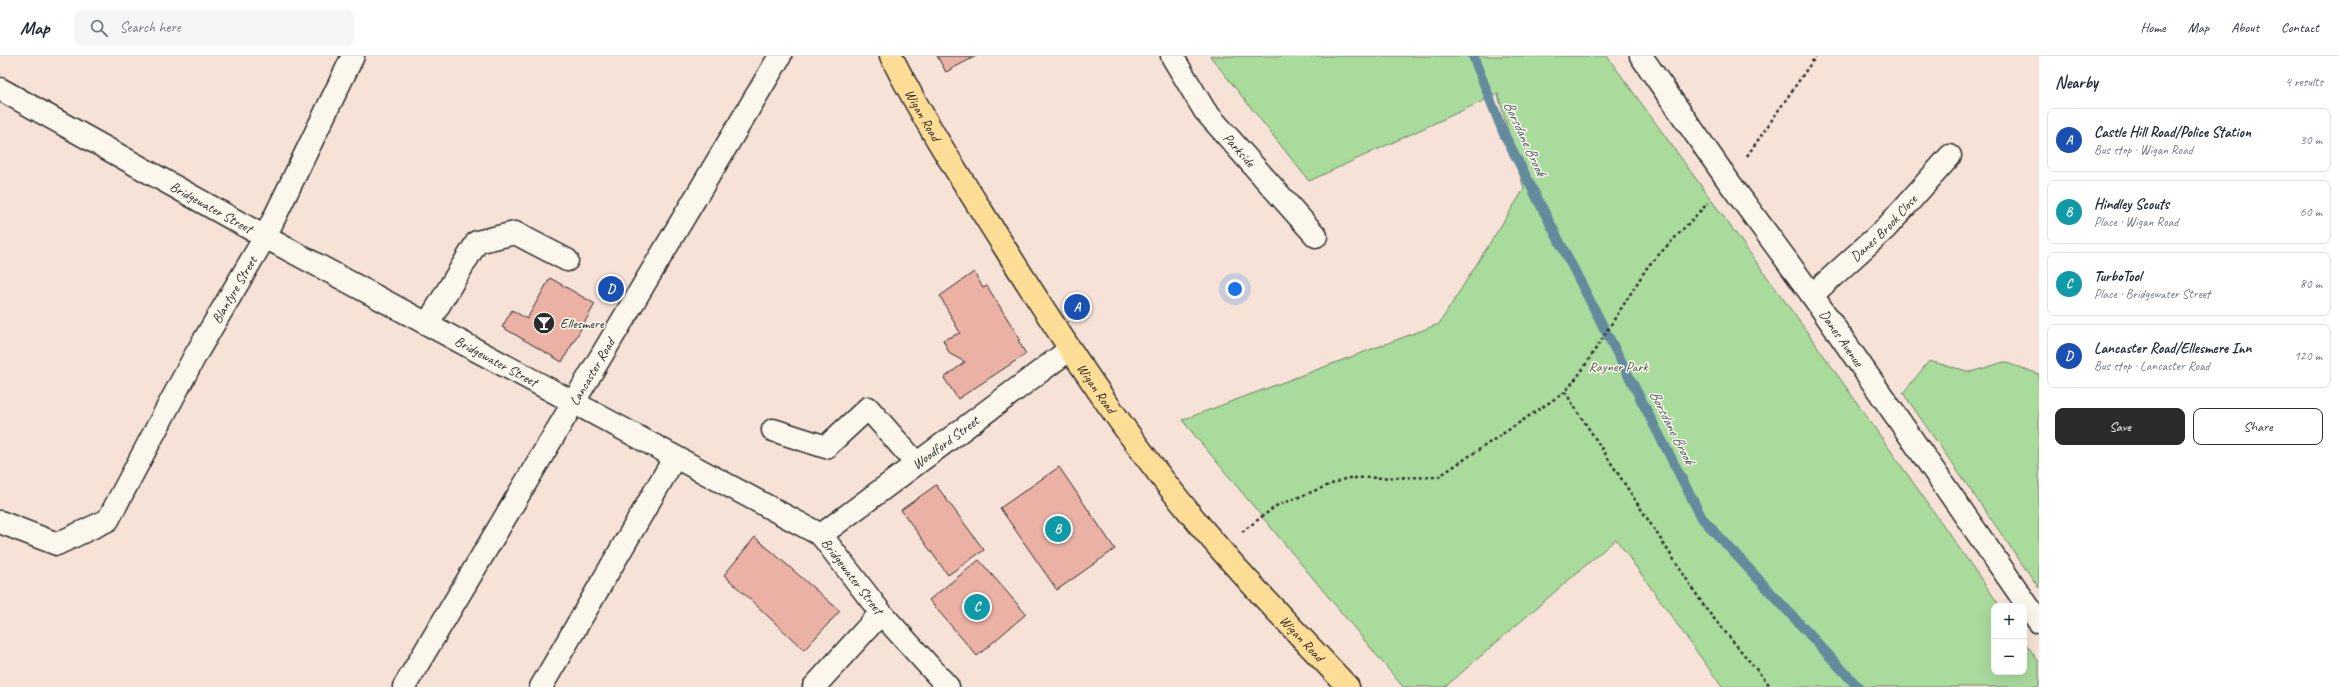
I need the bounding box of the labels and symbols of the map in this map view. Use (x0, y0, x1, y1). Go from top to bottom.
street label: Wigan Road (901, 86, 945, 146)
water label: Borsdane Brook (1499, 98, 1552, 182)
street label: Parkside (1220, 130, 1260, 172)
street label: Bridgewater Street (167, 178, 257, 238)
street label: Danes Brook Close (1847, 190, 1921, 265)
street label: Blantyre Street (208, 252, 261, 327)
pin: D (598, 274, 624, 304)
your location (1225, 279, 1245, 299)
pin: A (1064, 292, 1090, 322)
street label: Danes Avenue (1816, 306, 1868, 371)
bar icon: Ellesmere (531, 310, 557, 336)
place label: Ellesmere (560, 315, 605, 332)
street label: Bridgewater Street (452, 332, 542, 392)
street label: Lancaster Road (566, 333, 620, 408)
park label: Rayner Park (1588, 358, 1648, 375)
street label: Wigan Road (1073, 360, 1121, 419)
water label: Borsdane Brook (1645, 387, 1700, 470)
street label: Woodford Street (909, 412, 983, 473)
pin: B (1045, 514, 1071, 544)
street label: Bridgewater Street (818, 535, 888, 619)
pin: C (964, 592, 990, 622)
street label: Wigan Road (1276, 612, 1329, 667)

